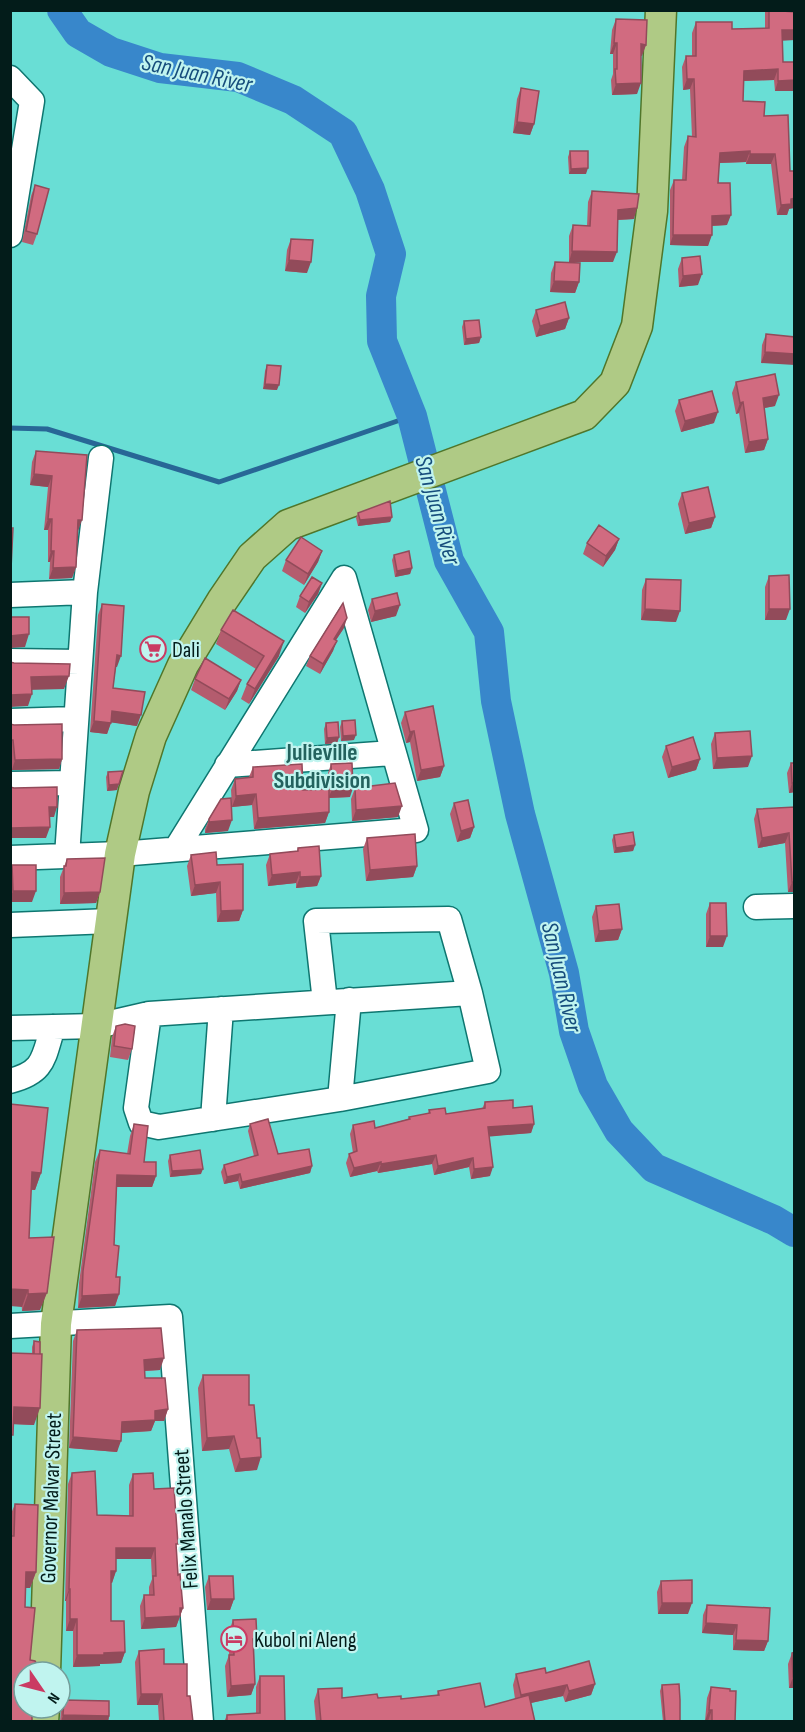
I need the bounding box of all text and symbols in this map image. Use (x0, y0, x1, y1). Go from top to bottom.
water label: San Juan River (139, 48, 256, 100)
water label: San Juan River (408, 452, 467, 569)
supermarket icon: Dali (138, 634, 168, 664)
place label: Dali (172, 637, 200, 664)
district label: Julieville Subdivision (273, 738, 371, 795)
water label: San Juan River (535, 919, 589, 1036)
street label: Governor Malvar Street (35, 1412, 68, 1584)
street label: Felix Manalo Street (168, 1448, 205, 1590)
hotel icon: Kubol ni Aleng (219, 1624, 249, 1654)
place label: Kubol ni Aleng (254, 1627, 357, 1654)
north arrow (12, 1660, 72, 1720)
text: N (43, 1689, 63, 1707)

